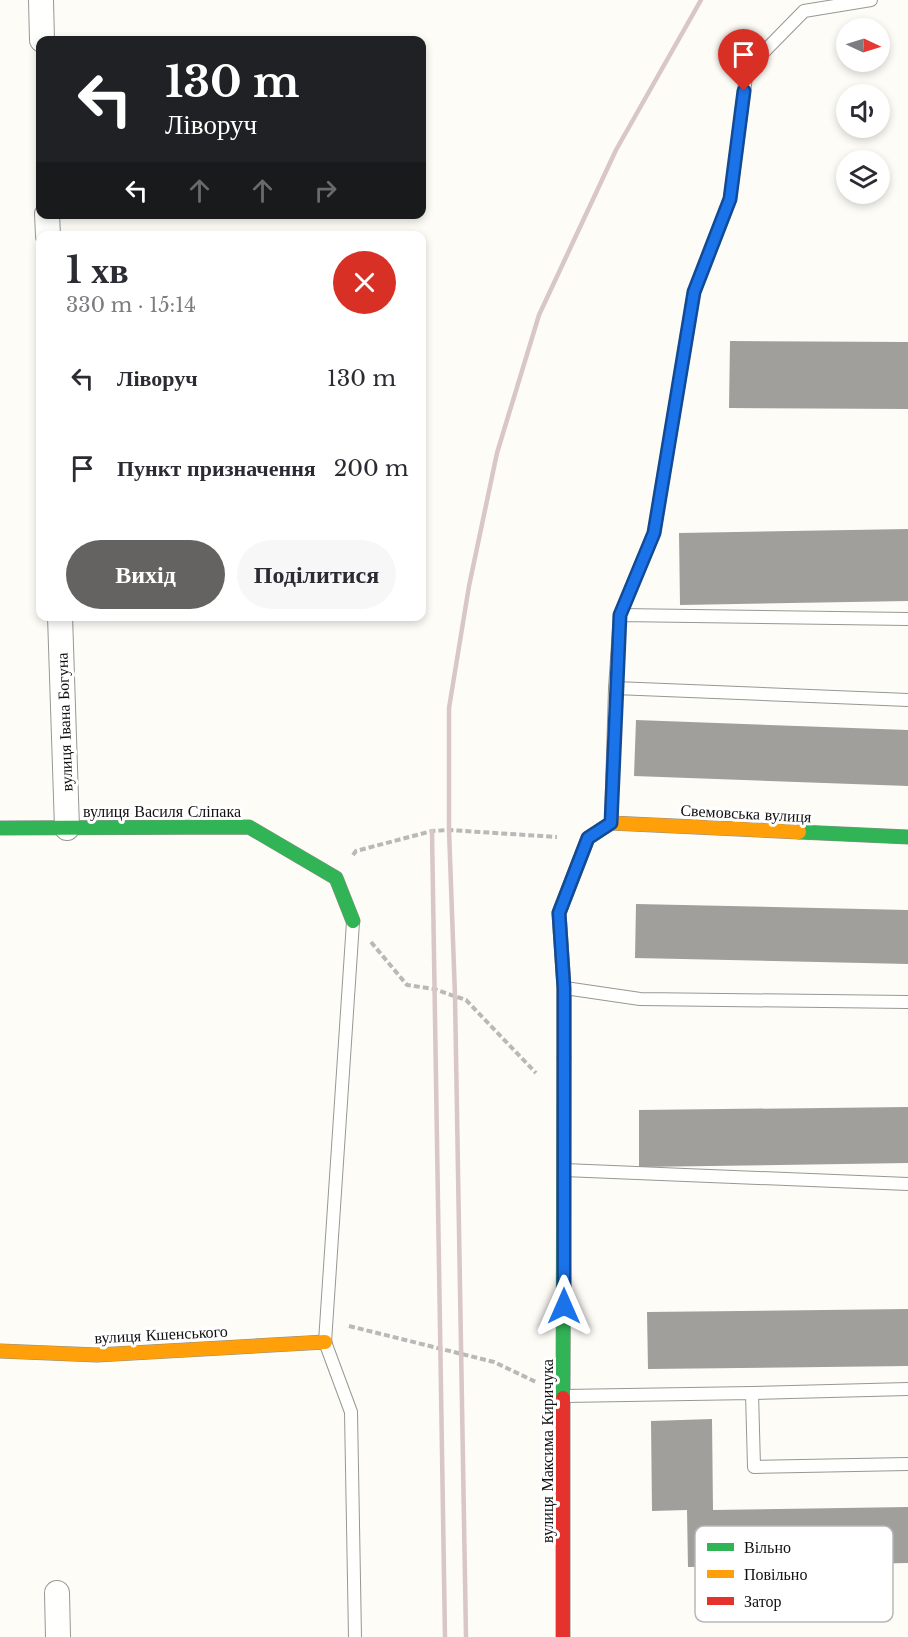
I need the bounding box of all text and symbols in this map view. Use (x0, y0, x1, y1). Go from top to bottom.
north arrow (836, 18, 890, 72)
map controls (836, 18, 890, 204)
pin (718, 29, 769, 91)
icon: arrive (727, 38, 760, 71)
text: 130 m (165, 56, 299, 108)
icon: left (66, 60, 144, 138)
button: sound (836, 84, 890, 138)
text: Ліворуч (165, 108, 257, 141)
button: layers (836, 150, 890, 204)
icon: left (120, 174, 153, 207)
icon: ahead (183, 174, 216, 207)
icon: ahead (246, 174, 279, 207)
icon: right (309, 174, 342, 207)
text: 1 хв (66, 248, 129, 293)
button: close (333, 251, 396, 314)
text: 330 m · 15:14 (66, 293, 196, 317)
icon: left (66, 362, 99, 395)
text: Ліворуч (117, 365, 198, 392)
text: 130 m (327, 365, 396, 392)
icon: arrive (66, 452, 99, 485)
text: Пункт призначення (117, 455, 316, 482)
text: 200 m (334, 455, 409, 482)
button: Вихід (66, 540, 225, 609)
button: Поділитися (237, 540, 396, 609)
street label: вулиця Івана Богуна (52, 652, 76, 792)
street label: Свемовська вулиця (680, 800, 813, 826)
street label: вулиця Василя Сліпака (83, 801, 241, 821)
position arrow (532, 1274, 596, 1338)
street label: вулиця Кшенського (94, 1321, 228, 1347)
street label: вулиця Максима Киричука (537, 1359, 557, 1543)
legend (695, 1526, 893, 1622)
text: Вільно (744, 1537, 791, 1557)
text: Повільно (744, 1564, 807, 1584)
text: Затор (744, 1591, 781, 1611)

